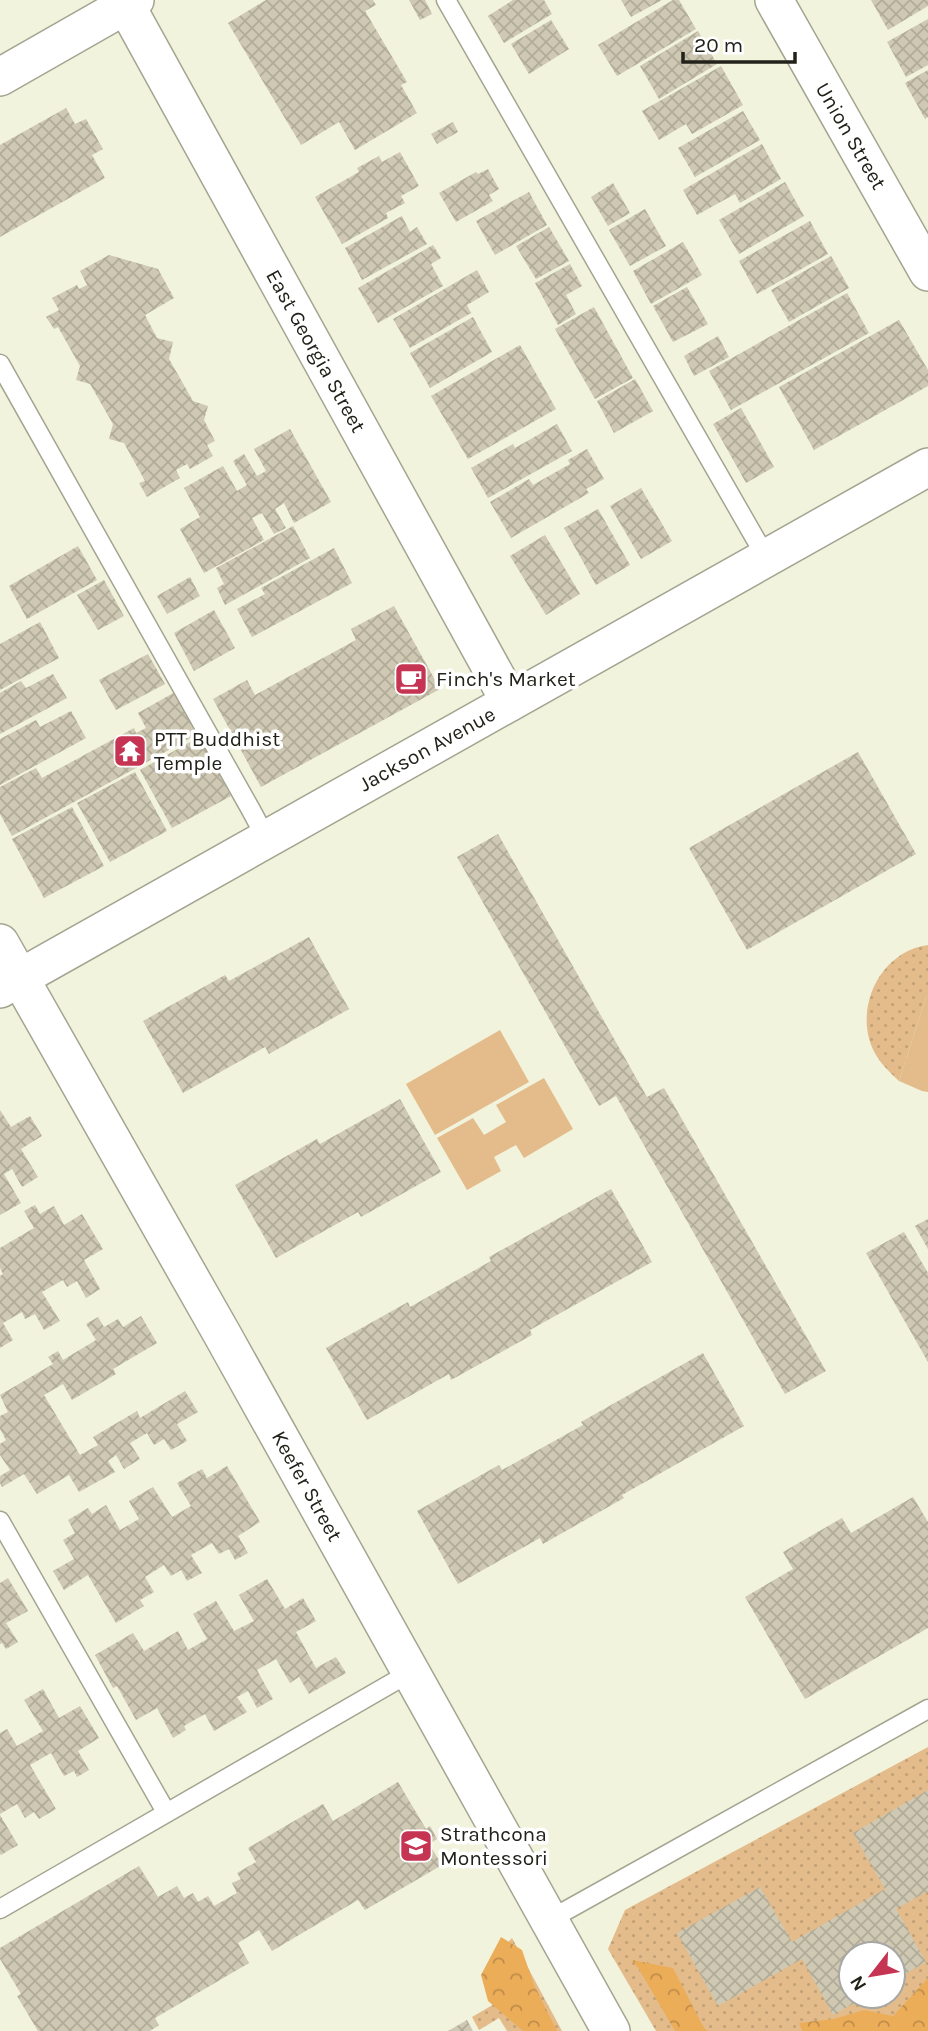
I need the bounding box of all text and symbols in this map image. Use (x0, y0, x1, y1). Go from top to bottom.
scale bar (683, 21, 795, 65)
text: 20 m (694, 33, 743, 57)
street label: Union Street (811, 78, 891, 194)
street label: East Georgia Street (261, 265, 371, 437)
cafe icon: Finch's Market (392, 660, 430, 698)
place label: Finch's Market (436, 667, 576, 691)
street label: Jackson Avenue (355, 702, 499, 796)
place label: PTT Buddhist Temple (154, 727, 280, 775)
temple icon: PTT Buddhist Temple (111, 732, 149, 770)
street label: Keefer Street (267, 1427, 347, 1545)
place label: Strathcona Montessori (440, 1822, 548, 1870)
school or university icon: Strathcona Montessori (397, 1827, 435, 1865)
north arrow (837, 1940, 907, 2010)
text: N (845, 1972, 871, 1995)

